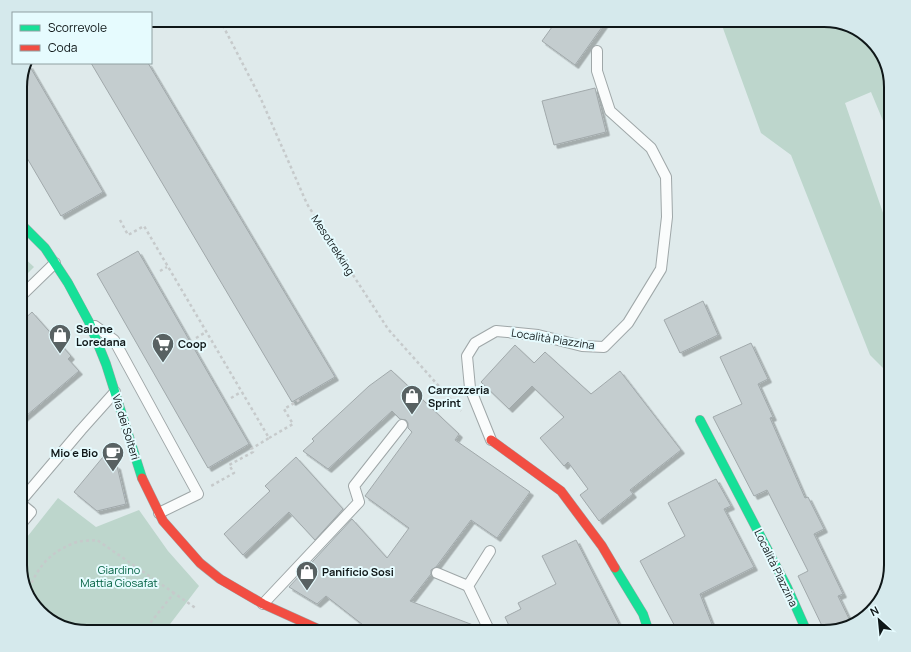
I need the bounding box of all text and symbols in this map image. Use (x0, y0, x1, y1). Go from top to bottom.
legend (12, 12, 152, 64)
text: Scorrevole (48, 19, 107, 36)
text: Coda (48, 39, 77, 56)
street label: Mesotrekking (308, 212, 359, 278)
place label: Salone Loredana (76, 321, 126, 349)
shop icon: Salone Loredana (47, 322, 73, 355)
street label: Località Piazzina (510, 325, 596, 353)
supermarket icon: Coop (150, 331, 176, 364)
place label: Coop (178, 336, 207, 351)
place label: Carrozzeria Sprint (428, 382, 489, 410)
shop icon: Carrozzeria Sprint (399, 383, 425, 416)
street label: Via dei Solteri (109, 392, 144, 462)
cafe icon: Mio e Bio (100, 440, 126, 473)
place label: Mio e Bio (51, 445, 98, 460)
street label: Località Piazzina (751, 527, 802, 609)
shop icon: Panificio Sosi (294, 559, 320, 592)
park label: Giardino Mattia Giosafat (80, 562, 158, 590)
place label: Panificio Sosi (322, 564, 394, 579)
north arrow (859, 600, 899, 640)
text: N (867, 602, 881, 619)

